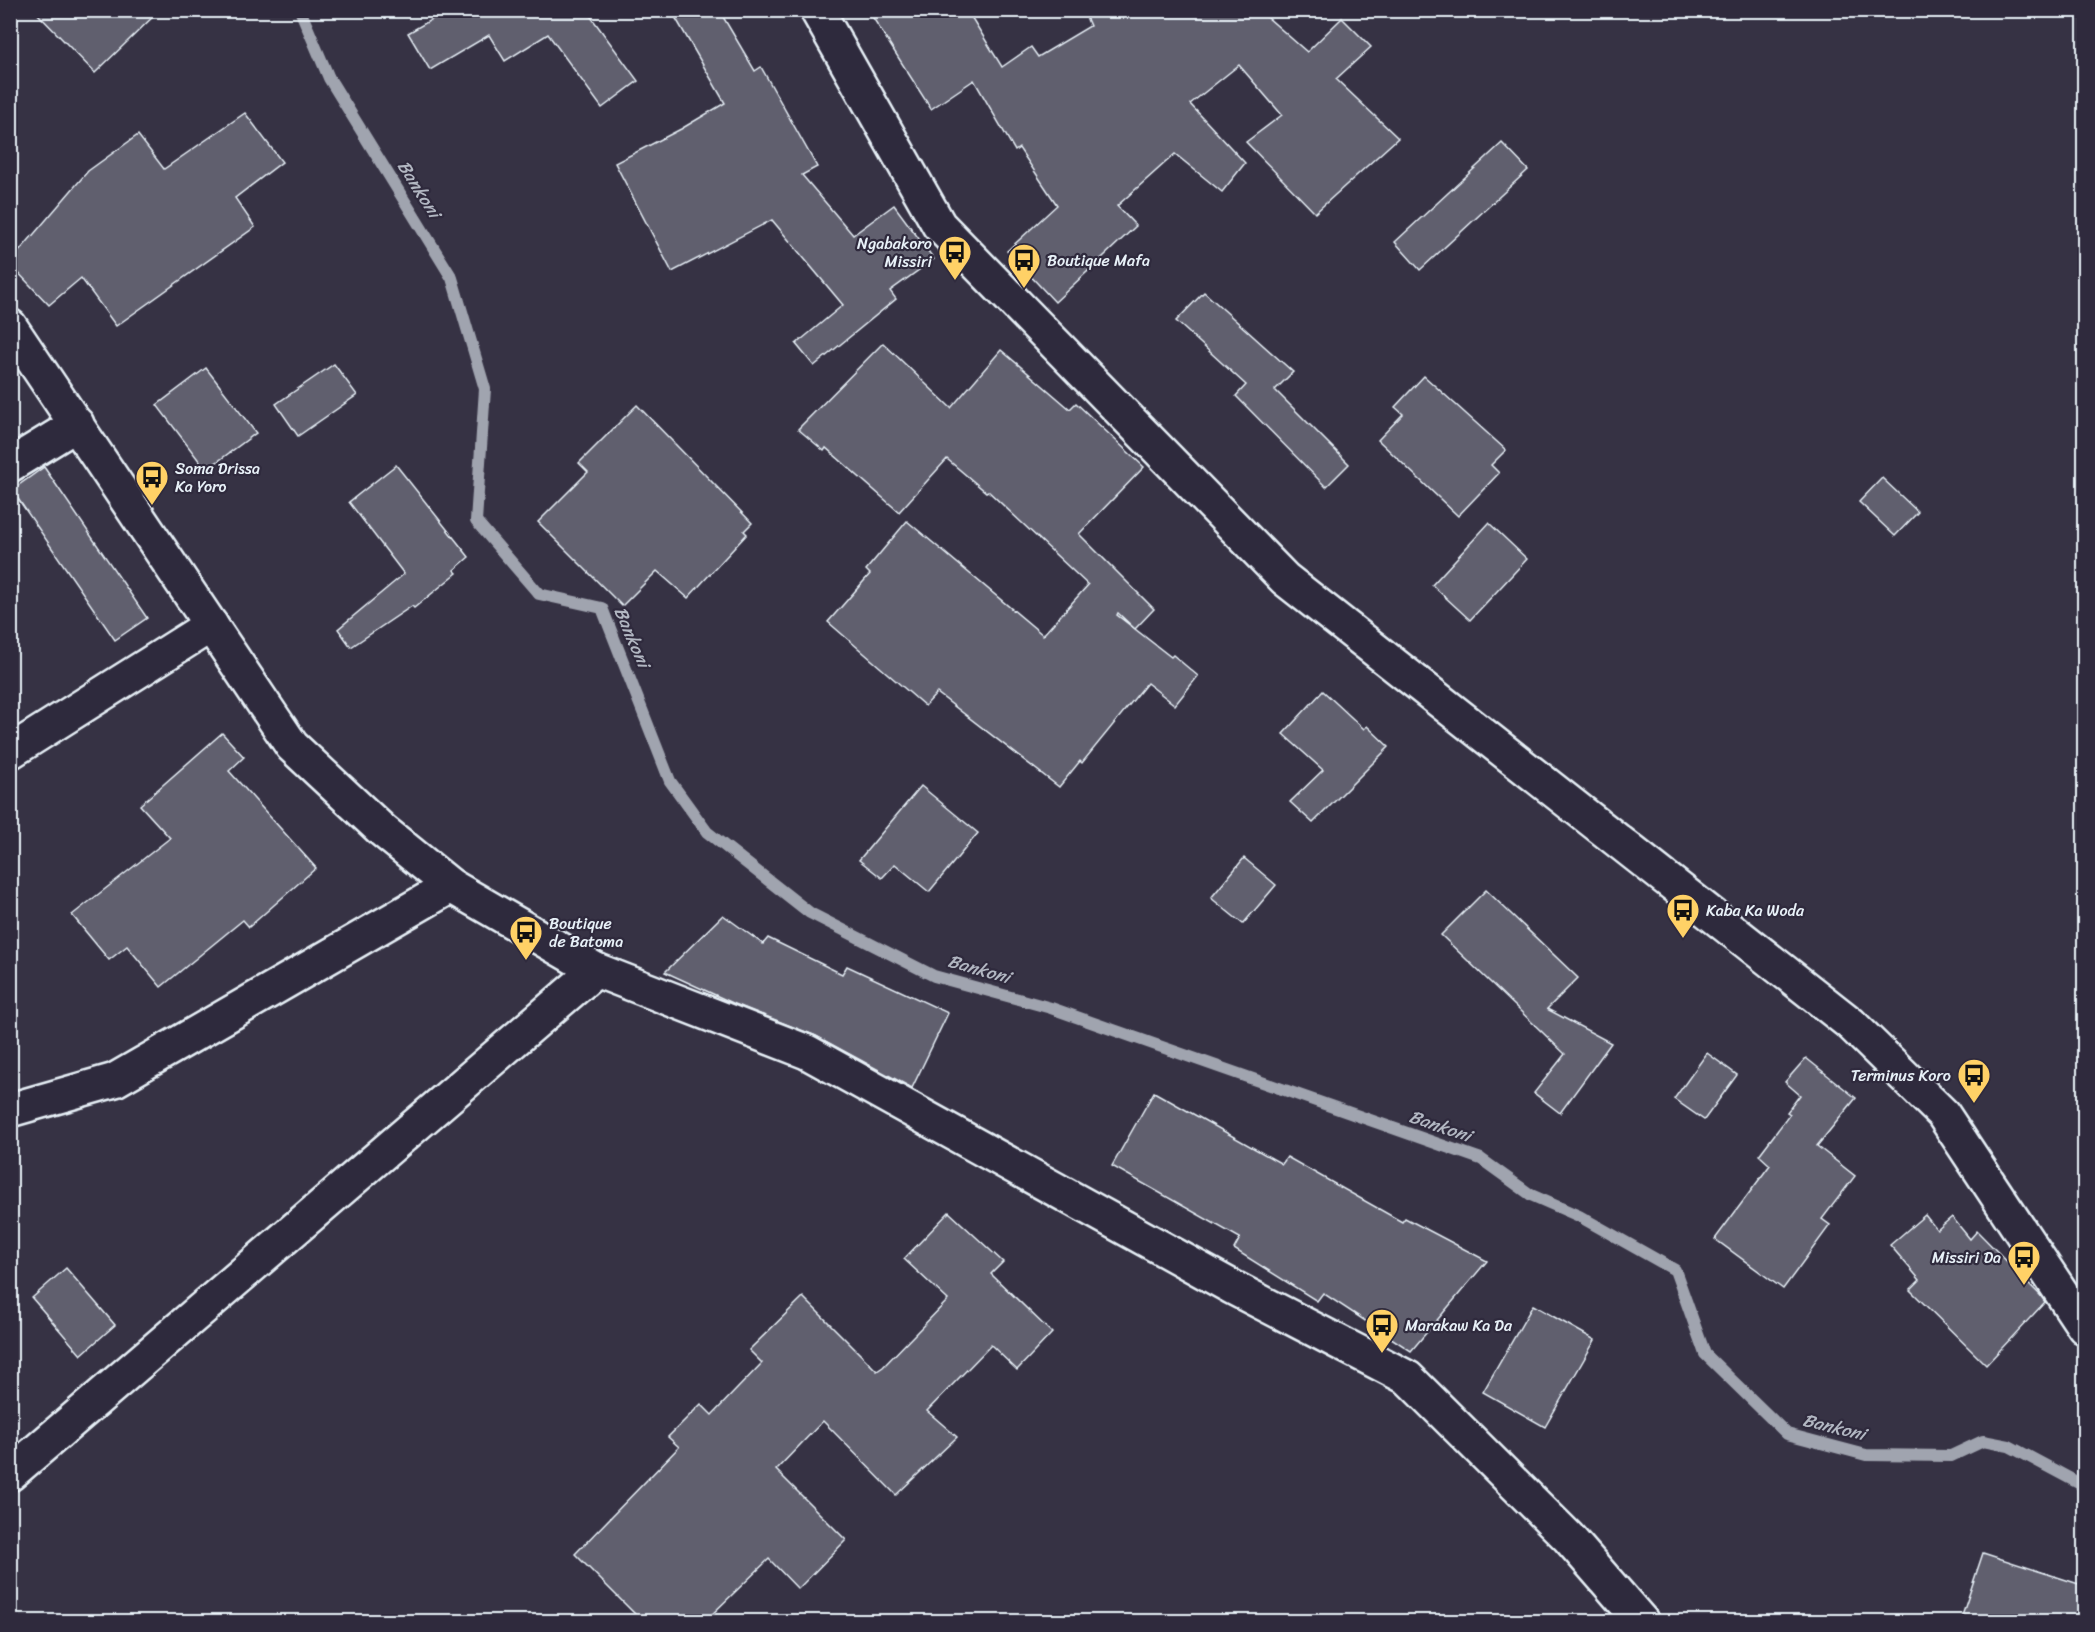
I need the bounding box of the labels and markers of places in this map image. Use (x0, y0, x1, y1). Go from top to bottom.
place label: Ngabakoro Missiri (857, 229, 933, 276)
bus stop icon: Ngabakoro Missiri (937, 234, 973, 281)
bus stop icon: Boutique Mafa (1006, 242, 1042, 289)
place label: Boutique Mafa (1047, 246, 1150, 275)
place label: Soma Drissa Ka Yoro (175, 454, 260, 501)
bus stop icon: Soma Drissa Ka Yoro (134, 459, 170, 506)
bus stop icon: Kaba Ka Woda (1665, 892, 1701, 939)
place label: Kaba Ka Woda (1706, 896, 1805, 925)
place label: Boutique de Batoma (549, 909, 623, 956)
bus stop icon: Boutique de Batoma (508, 914, 544, 961)
bus stop icon: Terminus Koro (1956, 1057, 1992, 1104)
place label: Terminus Koro (1851, 1061, 1951, 1090)
bus stop icon: Missiri Da (2006, 1239, 2042, 1286)
place label: Missiri Da (1932, 1243, 2001, 1272)
bus stop icon: Marakaw Ka Da (1364, 1307, 1400, 1354)
place label: Marakaw Ka Da (1405, 1311, 1513, 1340)

